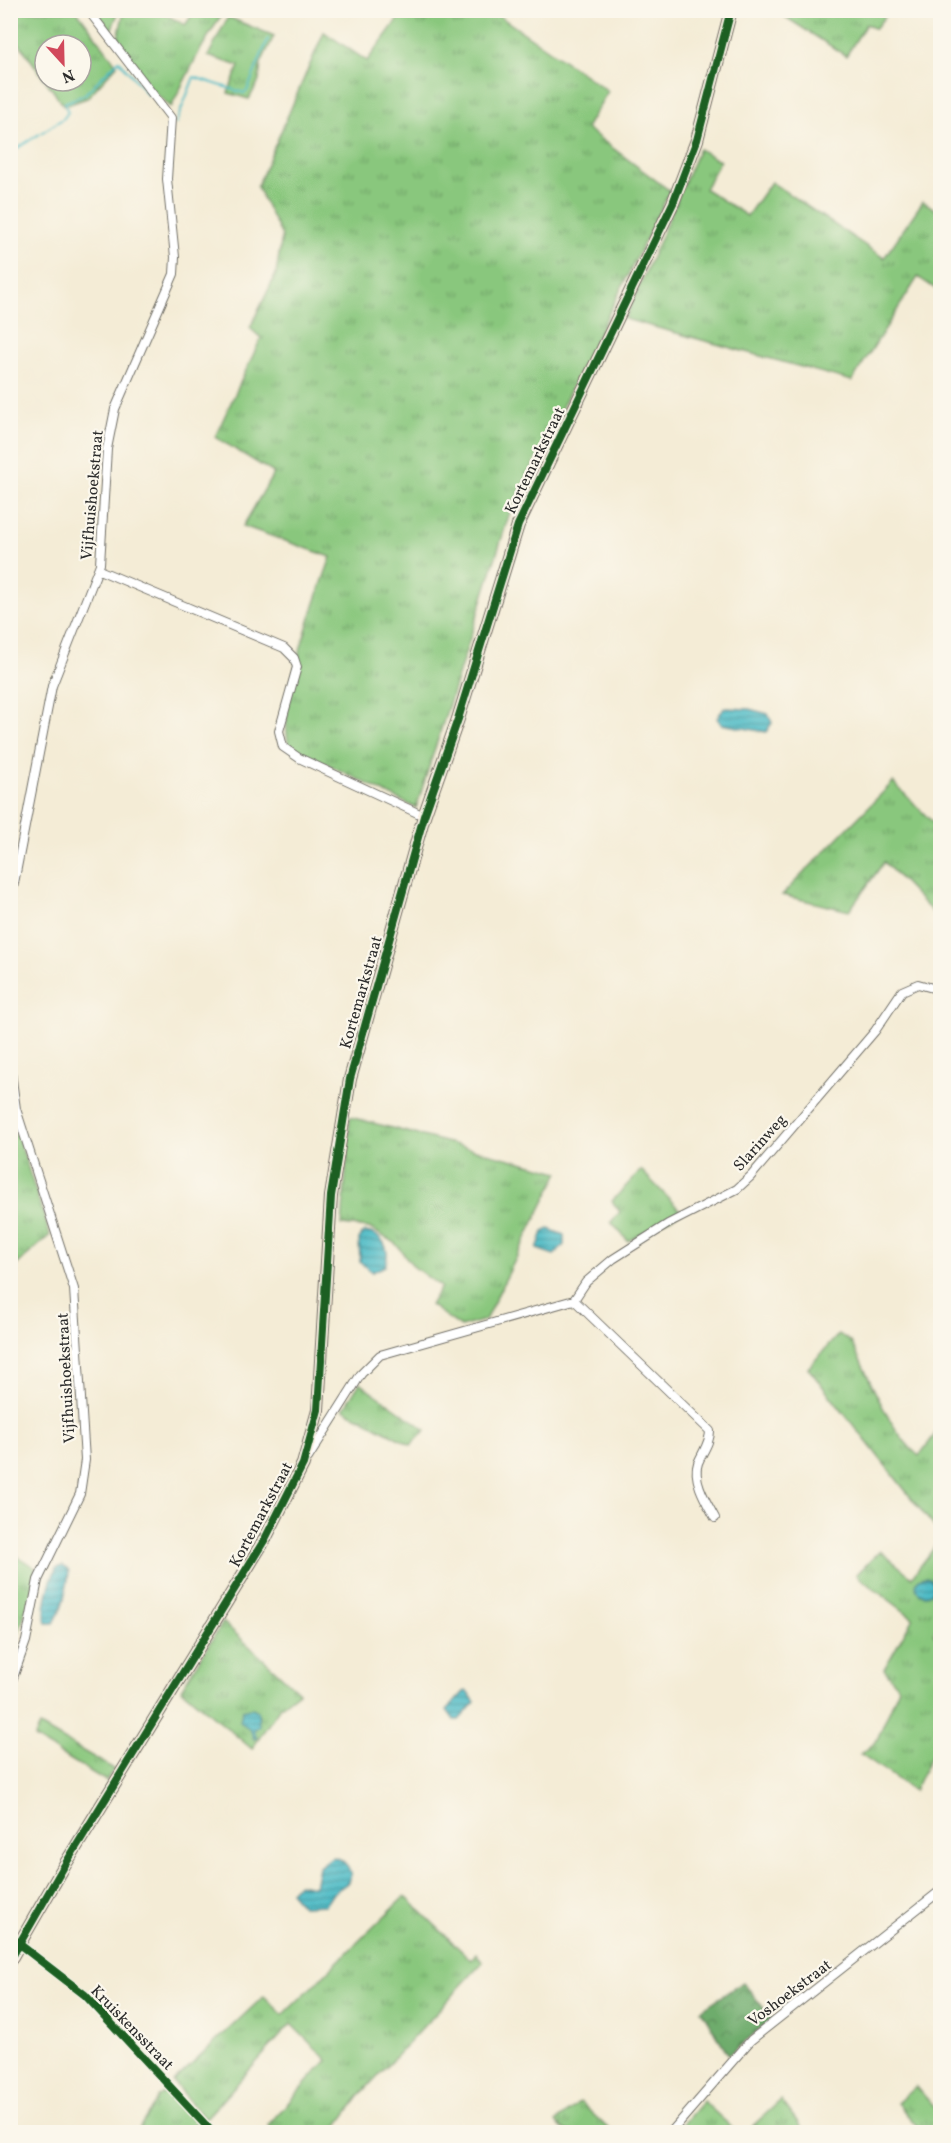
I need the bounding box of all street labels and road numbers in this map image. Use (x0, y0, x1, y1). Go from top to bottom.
street label: Kortemarkstraat (500, 403, 571, 518)
street label: Vijfhuishoekstraat (76, 429, 110, 561)
street label: Kortemarkstraat (335, 933, 389, 1052)
street label: Slarinweg (729, 1110, 792, 1177)
street label: Vijfhuishoekstraat (53, 1312, 81, 1444)
street label: Kortemarkstraat (225, 1458, 299, 1572)
street label: Voshoekstraat (744, 1955, 837, 2032)
street label: Kruiskensstraat (85, 1981, 178, 2076)

